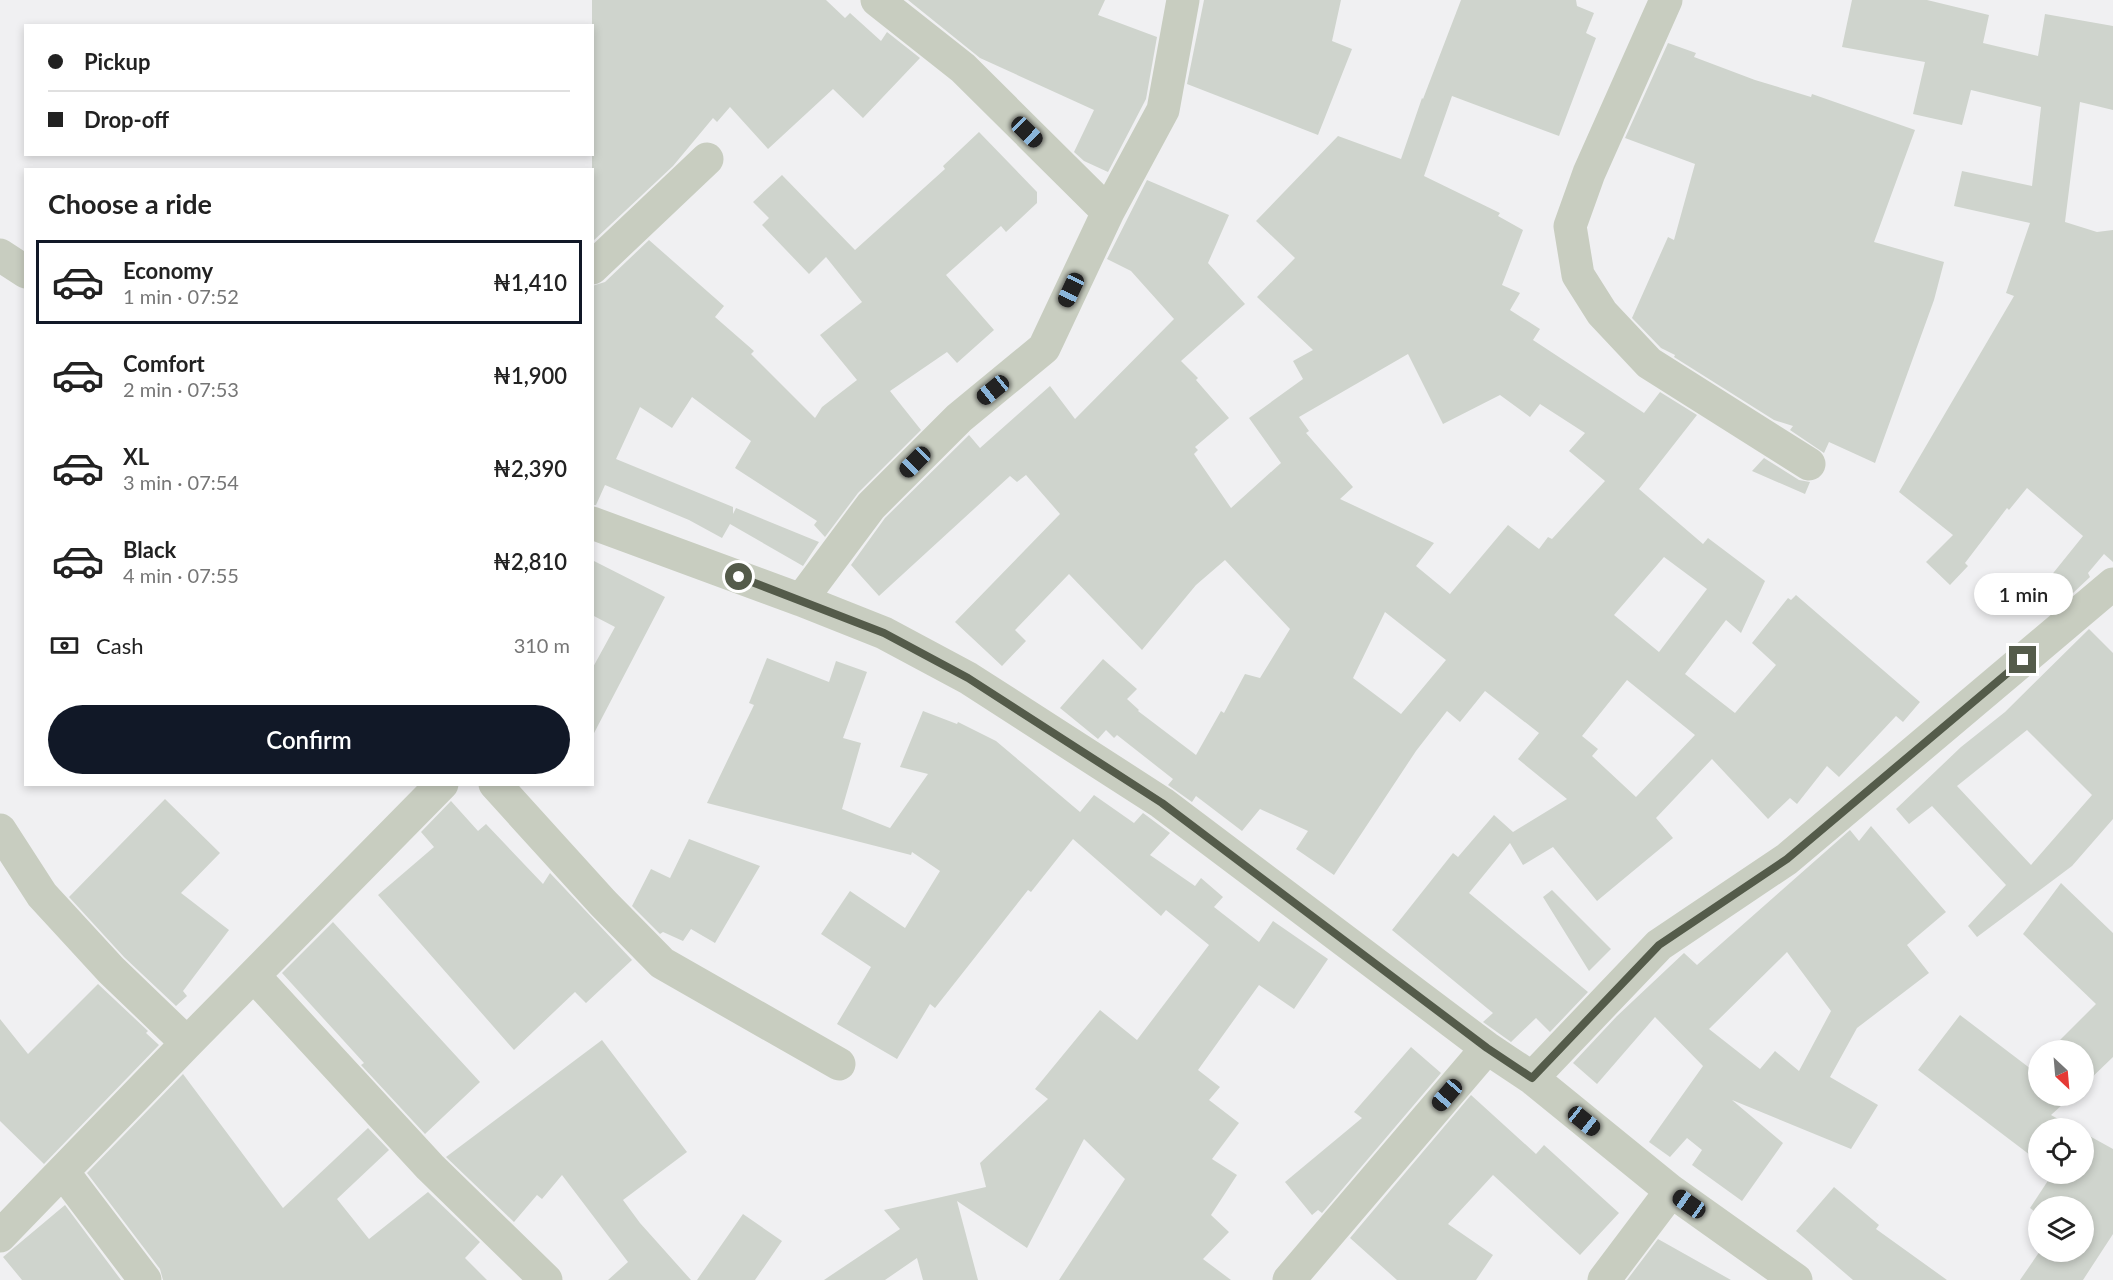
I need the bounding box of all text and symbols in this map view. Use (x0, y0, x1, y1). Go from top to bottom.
text: Pickup (84, 48, 150, 75)
text: Drop-off (84, 106, 169, 133)
car (1008, 113, 1046, 151)
text: Choose a ride (48, 187, 212, 220)
icon: car (51, 255, 105, 309)
text: Economy (123, 257, 213, 284)
text: ₦1,410 (493, 269, 567, 296)
car (1055, 270, 1087, 310)
text: 1 min · 07:52 (123, 284, 239, 308)
icon: car (51, 348, 105, 402)
text: Comfort (123, 350, 205, 377)
text: ₦1,900 (493, 362, 567, 389)
car (973, 372, 1013, 408)
text: 2 min · 07:53 (123, 377, 239, 401)
icon: car (51, 441, 105, 495)
text: XL (123, 443, 149, 470)
car (896, 443, 934, 481)
text: ₦2,390 (493, 455, 567, 482)
text: 3 min · 07:54 (123, 470, 239, 494)
icon: car (51, 534, 105, 588)
text: Black (123, 536, 176, 563)
text: ₦2,810 (493, 548, 567, 575)
text: 4 min · 07:55 (123, 563, 239, 587)
route start (725, 563, 752, 590)
callout: 1 min (1974, 573, 2072, 615)
text: 1 min (1999, 582, 2048, 606)
icon: cash (48, 629, 81, 662)
text: Cash (96, 632, 143, 659)
text: 310 m (514, 633, 570, 657)
route end (2009, 646, 2036, 673)
button: Confirm (48, 705, 570, 774)
north arrow (2028, 1040, 2094, 1106)
map controls (2028, 1040, 2094, 1262)
car (1428, 1076, 1466, 1114)
car (1564, 1103, 1604, 1139)
button: locate (2028, 1118, 2094, 1184)
car (1669, 1186, 1709, 1222)
button: layers (2028, 1196, 2094, 1262)

